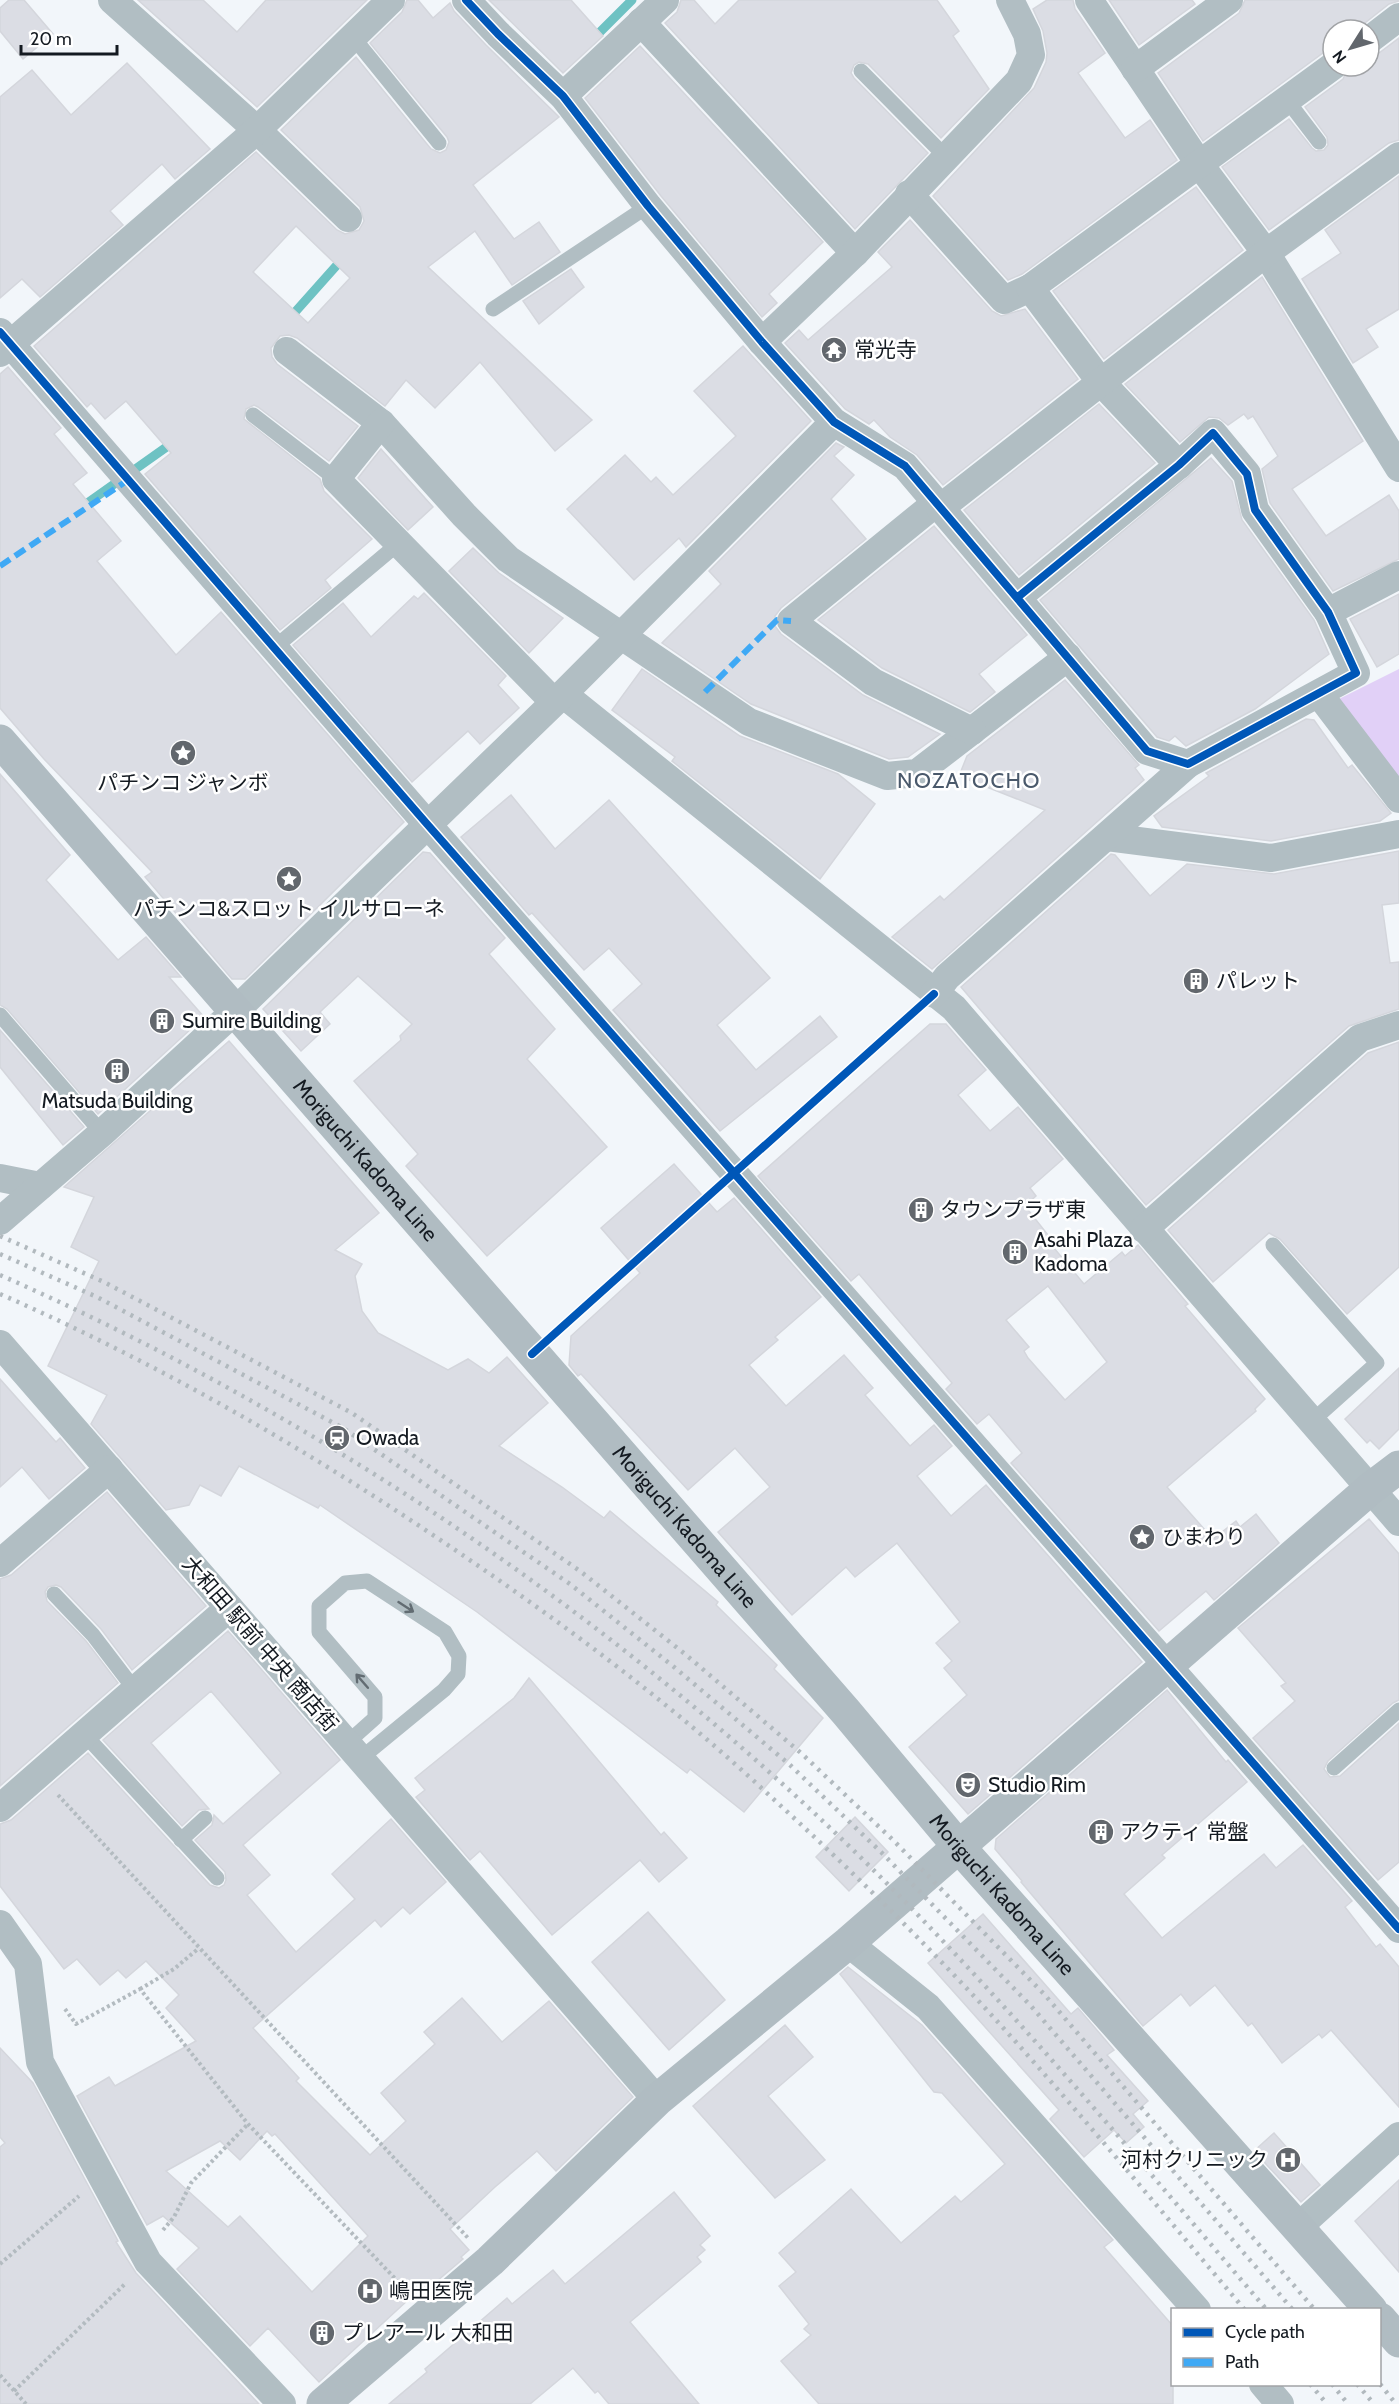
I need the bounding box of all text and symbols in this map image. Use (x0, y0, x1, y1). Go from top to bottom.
scale bar (21, 18, 117, 56)
north arrow (1321, 18, 1381, 78)
text: 20 m (30, 28, 72, 50)
text: N (1328, 46, 1350, 67)
temple icon: 常光寺 (819, 335, 849, 365)
place label: 常光寺 (854, 337, 917, 362)
place icon: パチンコ ジャンボ (168, 738, 198, 768)
district label: NOZATOCHO (897, 767, 1041, 794)
place label: パチンコ ジャンボ (97, 770, 269, 795)
place icon: パチンコ&スロット イルサローネ (274, 864, 304, 894)
place label: パチンコ&スロット イルサローネ (133, 896, 445, 921)
building icon: パレット (1181, 966, 1211, 996)
place label: パレット (1216, 968, 1300, 993)
building icon: Sumire Building (147, 1006, 177, 1036)
place label: Sumire Building (182, 1008, 321, 1033)
building icon: Matsuda Building (102, 1056, 132, 1086)
street label: Moriguchi Kadoma Line (288, 1074, 443, 1246)
place label: Matsuda Building (41, 1088, 193, 1113)
building icon: タウンプラザ東 (906, 1195, 936, 1225)
place label: タウンプラザ東 (940, 1197, 1086, 1222)
place label: Asahi Plaza Kadoma (1034, 1227, 1133, 1276)
building icon: Asahi Plaza Kadoma (1000, 1237, 1030, 1267)
station icon: Owada (322, 1423, 352, 1453)
place label: Owada (356, 1425, 419, 1450)
street label: Moriguchi Kadoma Line (607, 1440, 762, 1613)
place icon: ひまわり (1127, 1522, 1157, 1552)
place label: ひまわり (1162, 1524, 1246, 1549)
street label: 大和田 駅前 中央 商店街 (177, 1551, 343, 1736)
one-way arrow (397, 1601, 414, 1613)
one-way arrow (355, 1674, 369, 1690)
theatre icon: Studio Rim (953, 1770, 983, 1800)
place label: Studio Rim (988, 1772, 1086, 1797)
street label: Moriguchi Kadoma Line (924, 1808, 1080, 1980)
building icon: アクティ 常盤 (1086, 1817, 1116, 1847)
place label: アクティ 常盤 (1120, 1819, 1248, 1844)
hospital icon: 河村クリニック (1273, 2145, 1303, 2175)
place label: 河村クリニック (1121, 2147, 1268, 2172)
hospital icon: 嶋田医院 (355, 2276, 385, 2306)
place label: 嶋田医院 (389, 2278, 473, 2303)
legend (1171, 2308, 1381, 2386)
building icon: プレアール 大和田 (307, 2318, 337, 2348)
place label: プレアール 大和田 (342, 2320, 513, 2345)
text: Cycle path (1225, 2321, 1305, 2343)
text: Path (1225, 2351, 1259, 2373)

